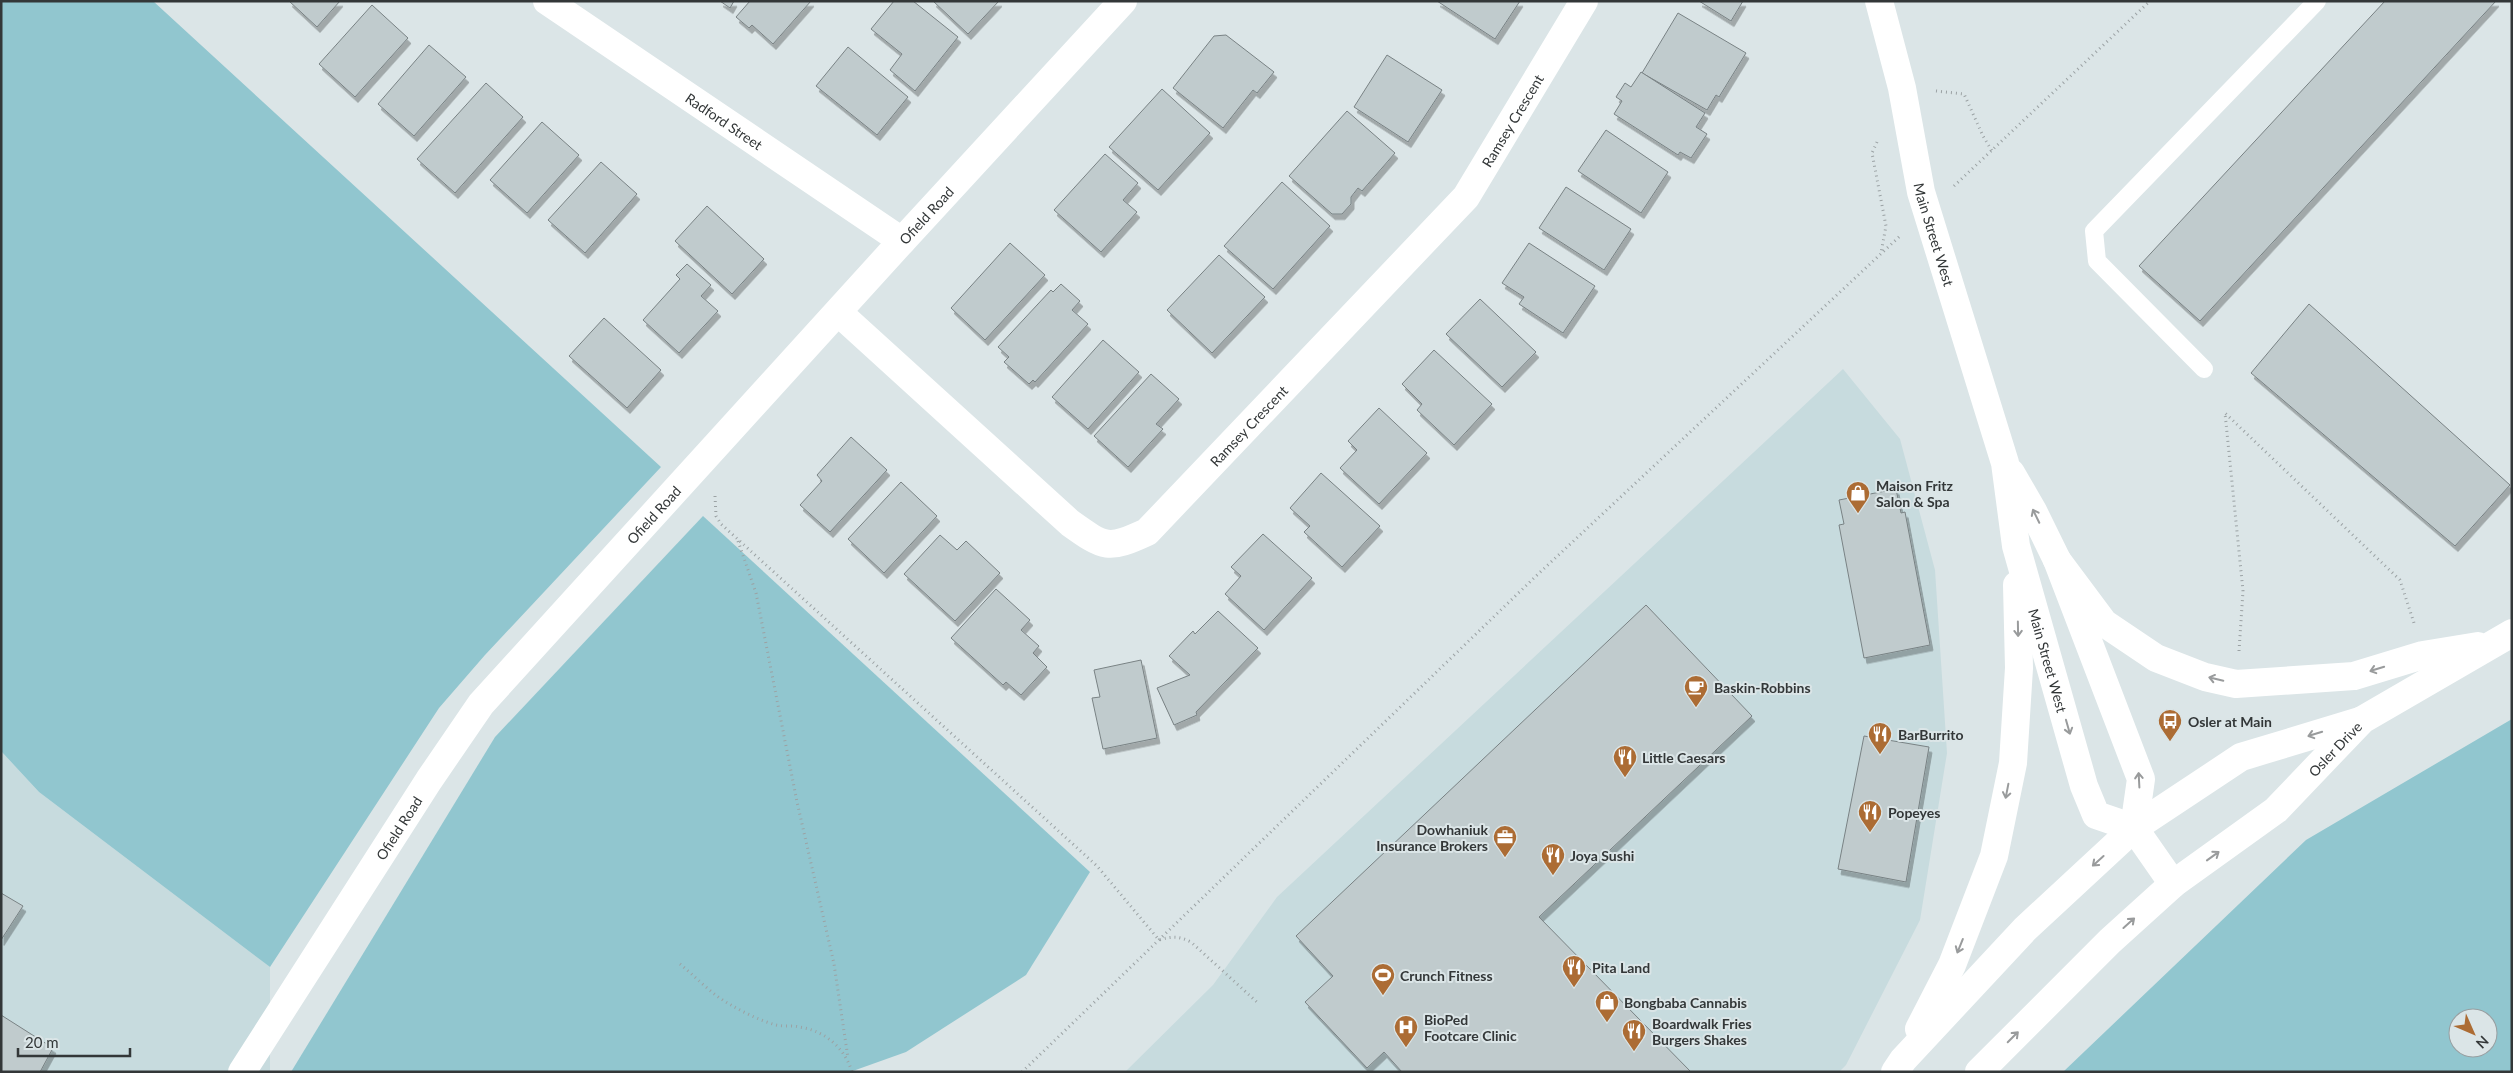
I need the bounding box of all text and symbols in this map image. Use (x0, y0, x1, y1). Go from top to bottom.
street label: Ramsey Crescent (1478, 71, 1547, 170)
street label: Radford Street (683, 89, 766, 153)
street label: Main Street West (1911, 181, 1958, 288)
street label: Ofield Road (895, 183, 957, 247)
street label: Ramsey Crescent (1206, 382, 1291, 470)
place label: Maison Fritz Salon & Spa (1876, 477, 1954, 510)
shop icon: Maison Fritz Salon & Spa (1845, 480, 1871, 514)
street label: Ofield Road (623, 482, 684, 547)
one-way arrow (2031, 509, 2041, 524)
street label: Main Street West (2026, 607, 2071, 714)
one-way arrow (2013, 621, 2023, 637)
one-way arrow (2369, 665, 2385, 675)
cafe icon: Baskin-Robbins (1683, 674, 1709, 708)
one-way arrow (2208, 674, 2224, 683)
place label: Baskin-Robbins (1714, 679, 1811, 696)
bus stop icon: Osler at Main (2157, 708, 2183, 742)
place label: Osler at Main (2188, 713, 2272, 730)
street label: Osler Drive (2304, 718, 2365, 780)
one-way arrow (2063, 719, 2073, 735)
restaurant icon: BarBurrito (1867, 721, 1893, 755)
place label: BarBurrito (1898, 726, 1964, 743)
one-way arrow (2308, 730, 2324, 740)
restaurant icon: Little Caesars (1612, 744, 1638, 778)
place label: Little Caesars (1642, 749, 1725, 766)
one-way arrow (2134, 773, 2143, 789)
one-way arrow (2002, 783, 2011, 799)
street label: Ofield Road (372, 793, 425, 863)
restaurant icon: Popeyes (1857, 799, 1883, 833)
place label: Popeyes (1888, 804, 1940, 821)
place label: Dowhaniuk Insurance Brokers (1376, 821, 1489, 854)
office icon: Dowhaniuk Insurance Brokers (1492, 824, 1518, 858)
restaurant icon: Joya Sushi (1540, 842, 1566, 876)
place label: Joya Sushi (1570, 847, 1634, 864)
one-way arrow (2206, 851, 2220, 861)
one-way arrow (2091, 855, 2104, 867)
one-way arrow (2122, 918, 2135, 929)
one-way arrow (1955, 938, 1964, 953)
restaurant icon: Pita Land (1561, 954, 1587, 988)
place label: Pita Land (1592, 959, 1650, 976)
sports icon: Crunch Fitness (1370, 962, 1396, 996)
place label: Crunch Fitness (1400, 967, 1493, 984)
shop icon: Bongbaba Cannabis (1594, 989, 1620, 1023)
place label: Bongbaba Cannabis (1624, 994, 1747, 1011)
north arrow (2448, 1008, 2498, 1058)
place label: BioPed Footcare Clinic (1424, 1011, 1517, 1044)
hospital icon: BioPed Footcare Clinic (1393, 1014, 1419, 1048)
place label: Boardwalk Fries Burgers Shakes (1652, 1015, 1752, 1048)
restaurant icon: Boardwalk Fries Burgers Shakes (1621, 1018, 1647, 1052)
scale bar (18, 1026, 130, 1058)
one-way arrow (2007, 1031, 2019, 1043)
text: 20 m (25, 1033, 59, 1051)
text: N (2473, 1033, 2492, 1052)

